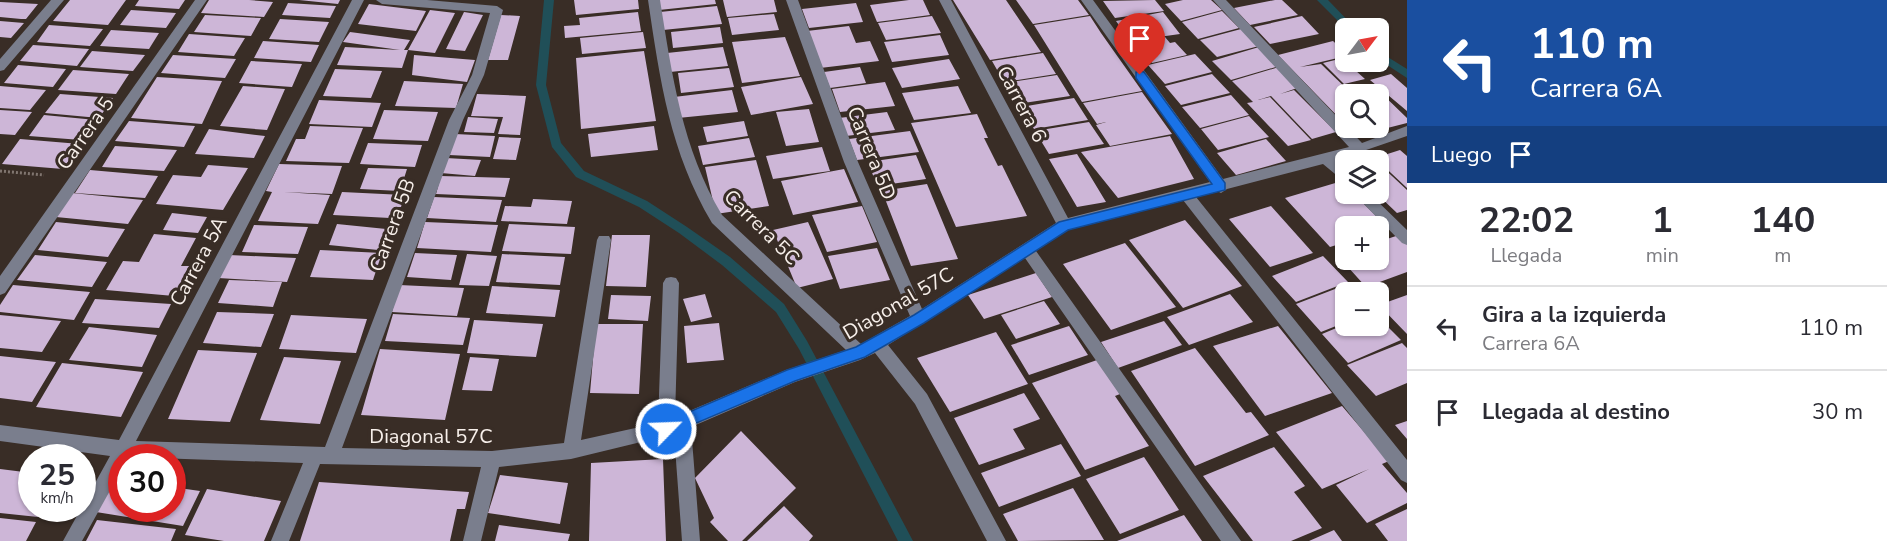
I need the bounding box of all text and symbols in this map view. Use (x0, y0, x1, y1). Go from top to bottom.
pin (1114, 13, 1165, 75)
text: 110 m (1530, 16, 1654, 73)
north arrow (1335, 18, 1389, 72)
map controls (1335, 18, 1389, 336)
icon: arrive (1123, 22, 1156, 55)
icon: left (1431, 24, 1509, 102)
street label: Carrera 6 (990, 61, 1053, 147)
text: Carrera 6A (1530, 70, 1662, 107)
button: search (1335, 84, 1389, 138)
street label: Carrera 5 (50, 91, 120, 175)
street label: Carrera 5D (841, 103, 902, 204)
icon: arrive (1504, 138, 1537, 171)
text: Luego (1431, 140, 1492, 170)
button: layers (1335, 150, 1389, 204)
street label: Carrera 5B (363, 175, 422, 275)
street label: Carrera 5C (718, 184, 805, 271)
text: 22:02 (1479, 196, 1574, 245)
text: 1 (1651, 196, 1673, 245)
text: 140 (1750, 196, 1815, 245)
street label: Carrera 5A (164, 211, 234, 311)
button: + (1335, 216, 1389, 270)
text: Llegada (1490, 242, 1562, 269)
text: min (1646, 242, 1679, 269)
text: m (1774, 242, 1791, 269)
street label: Diagonal 57C (838, 261, 958, 346)
button: − (1335, 282, 1389, 336)
text: Gira a la izquierda (1482, 300, 1666, 330)
icon: left (1431, 312, 1464, 345)
text: 110 m (1799, 313, 1863, 343)
text: Carrera 6A (1482, 330, 1580, 357)
icon: arrive (1431, 396, 1464, 429)
position arrow (634, 397, 698, 461)
text: Llegada al destino (1482, 397, 1670, 427)
text: 30 m (1812, 397, 1863, 427)
street label: Diagonal 57C (369, 423, 493, 450)
speed limit sign: 30 (108, 444, 186, 522)
text: 25 (39, 455, 75, 496)
text: km/h (40, 488, 74, 508)

